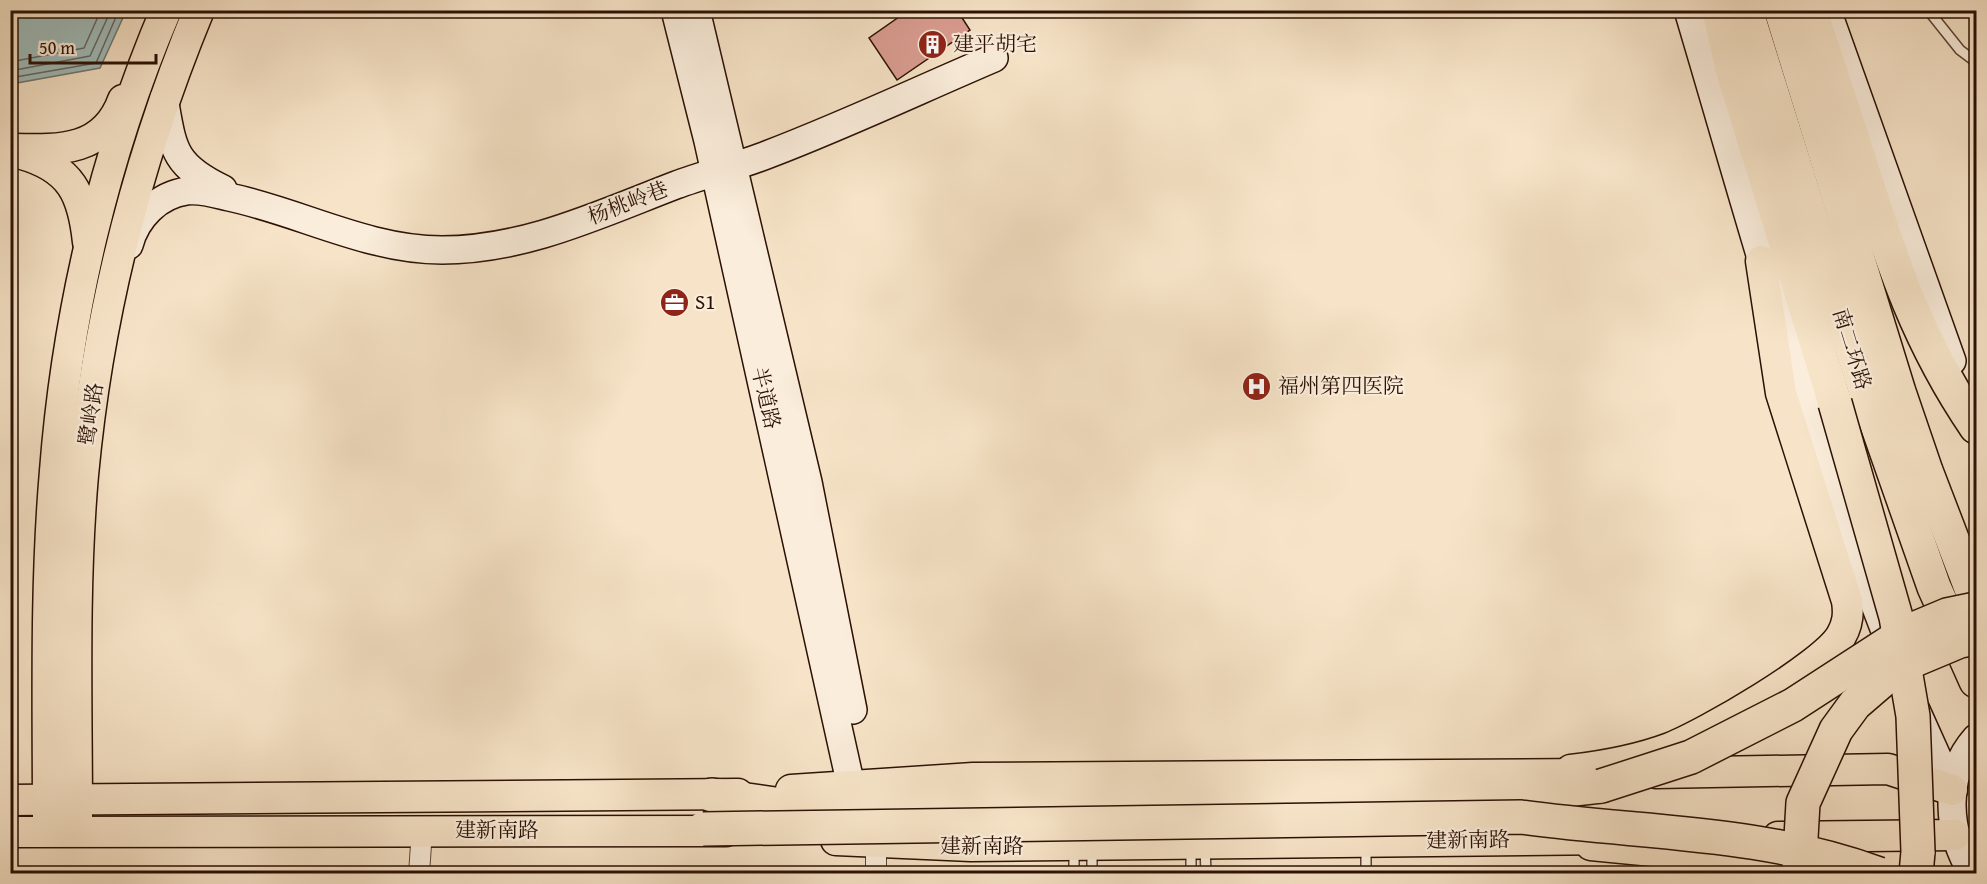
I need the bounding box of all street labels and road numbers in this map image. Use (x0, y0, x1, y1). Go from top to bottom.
street label: 杨桃岭巷 (583, 173, 673, 232)
street label: 南二环路 (1825, 304, 1880, 394)
street label: 半道路 (744, 364, 789, 432)
street label: 鹭岭路 (71, 381, 110, 447)
street label: 建新南路 (455, 814, 539, 845)
street label: 建新南路 (1426, 823, 1510, 856)
street label: 建新南路 (940, 830, 1024, 861)

